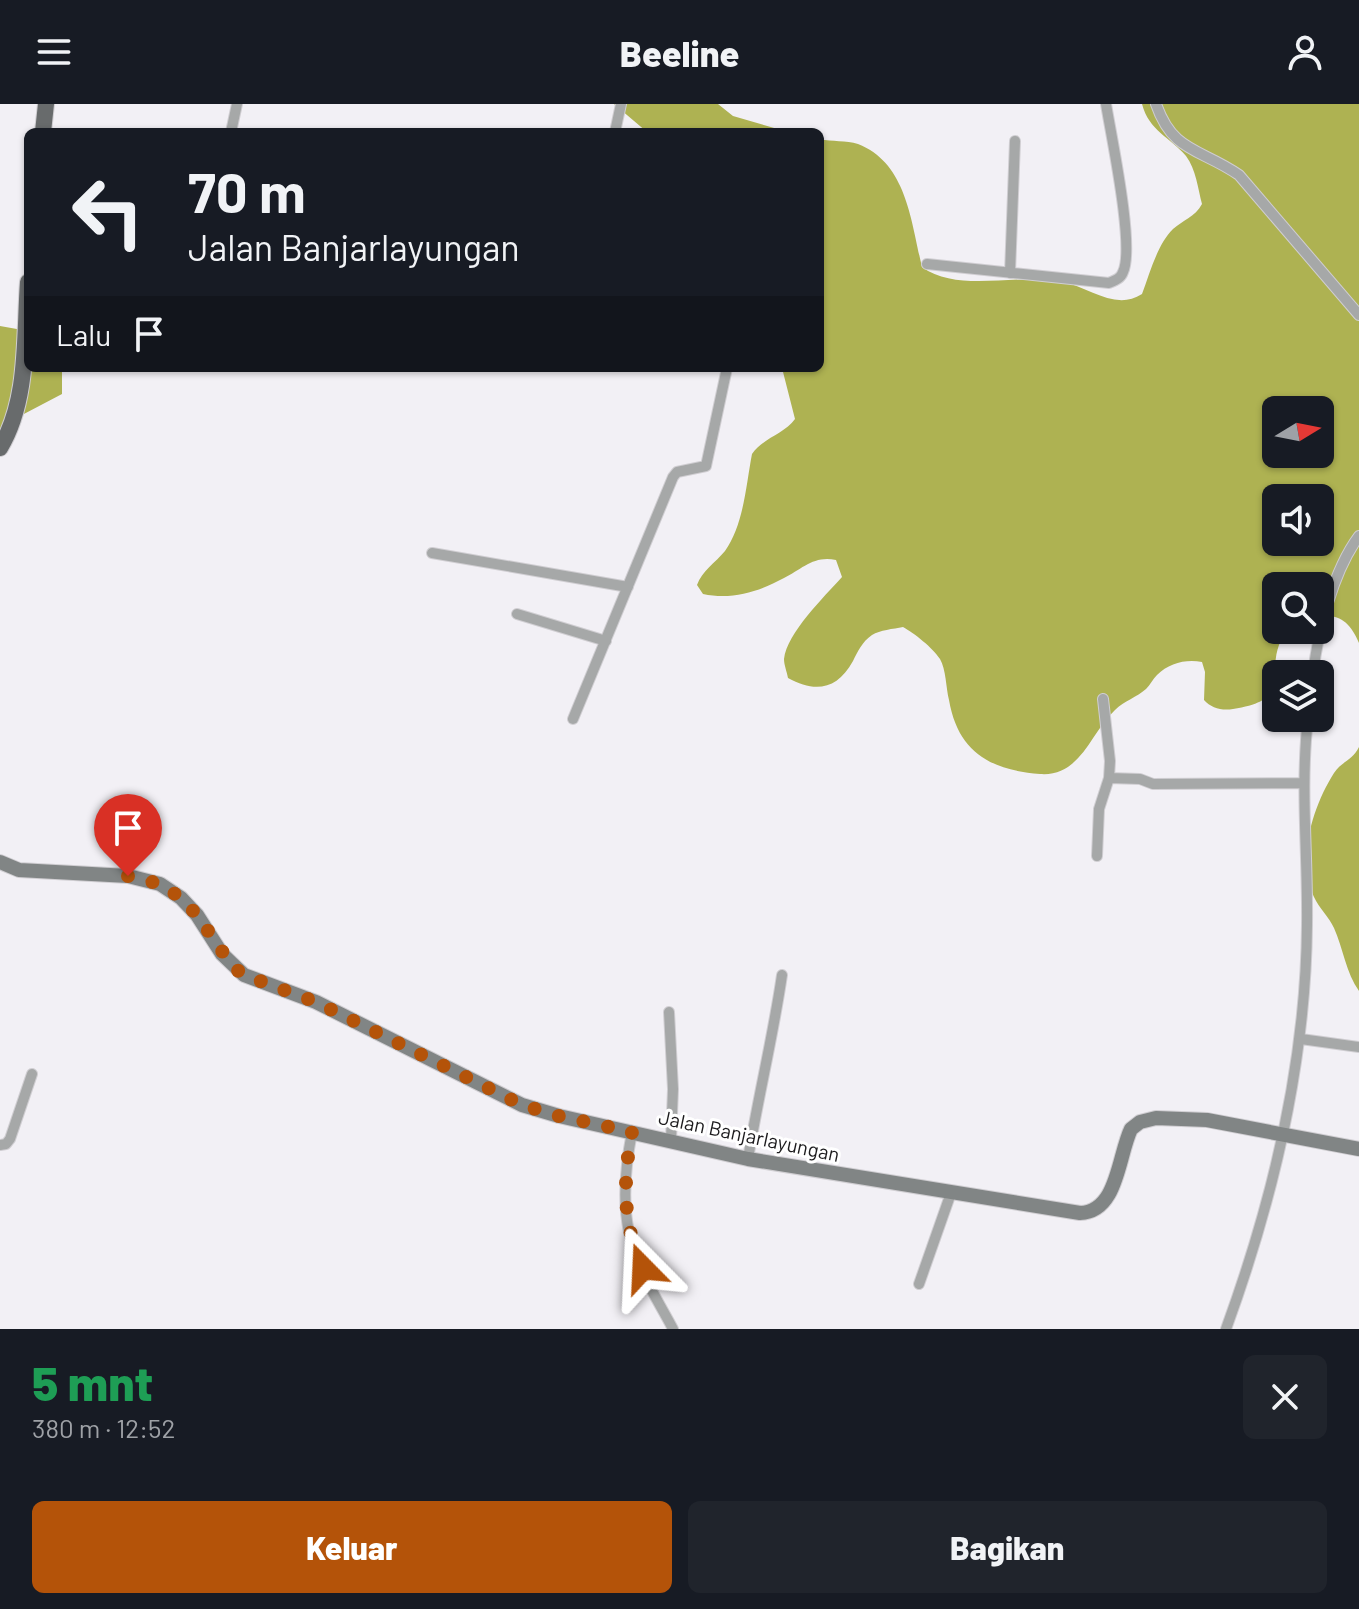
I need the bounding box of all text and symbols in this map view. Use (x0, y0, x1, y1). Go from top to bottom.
icon: menu (32, 30, 76, 74)
icon: person (1283, 30, 1327, 74)
text: Beeline (620, 31, 739, 74)
text: 70 m (188, 157, 306, 224)
icon: left (56, 160, 160, 264)
text: Jalan Banjarlayungan (188, 225, 520, 268)
icon: arrive (127, 312, 171, 356)
text: Lalu (56, 316, 111, 352)
north arrow (1262, 396, 1334, 468)
map controls (1262, 396, 1334, 732)
button: sound (1262, 484, 1334, 556)
button: search (1262, 572, 1334, 644)
button: layers (1262, 660, 1334, 732)
pin (94, 794, 162, 876)
icon: arrive (106, 806, 150, 850)
street label: Jalan Banjarlayungan (657, 1104, 842, 1166)
position arrow (601, 1226, 685, 1310)
text: 5 mnt (32, 1353, 153, 1411)
button: close (1243, 1355, 1327, 1439)
text: 380 m · 12:52 (32, 1412, 175, 1443)
button: Keluar (32, 1501, 672, 1593)
button: Bagikan (688, 1501, 1327, 1593)

